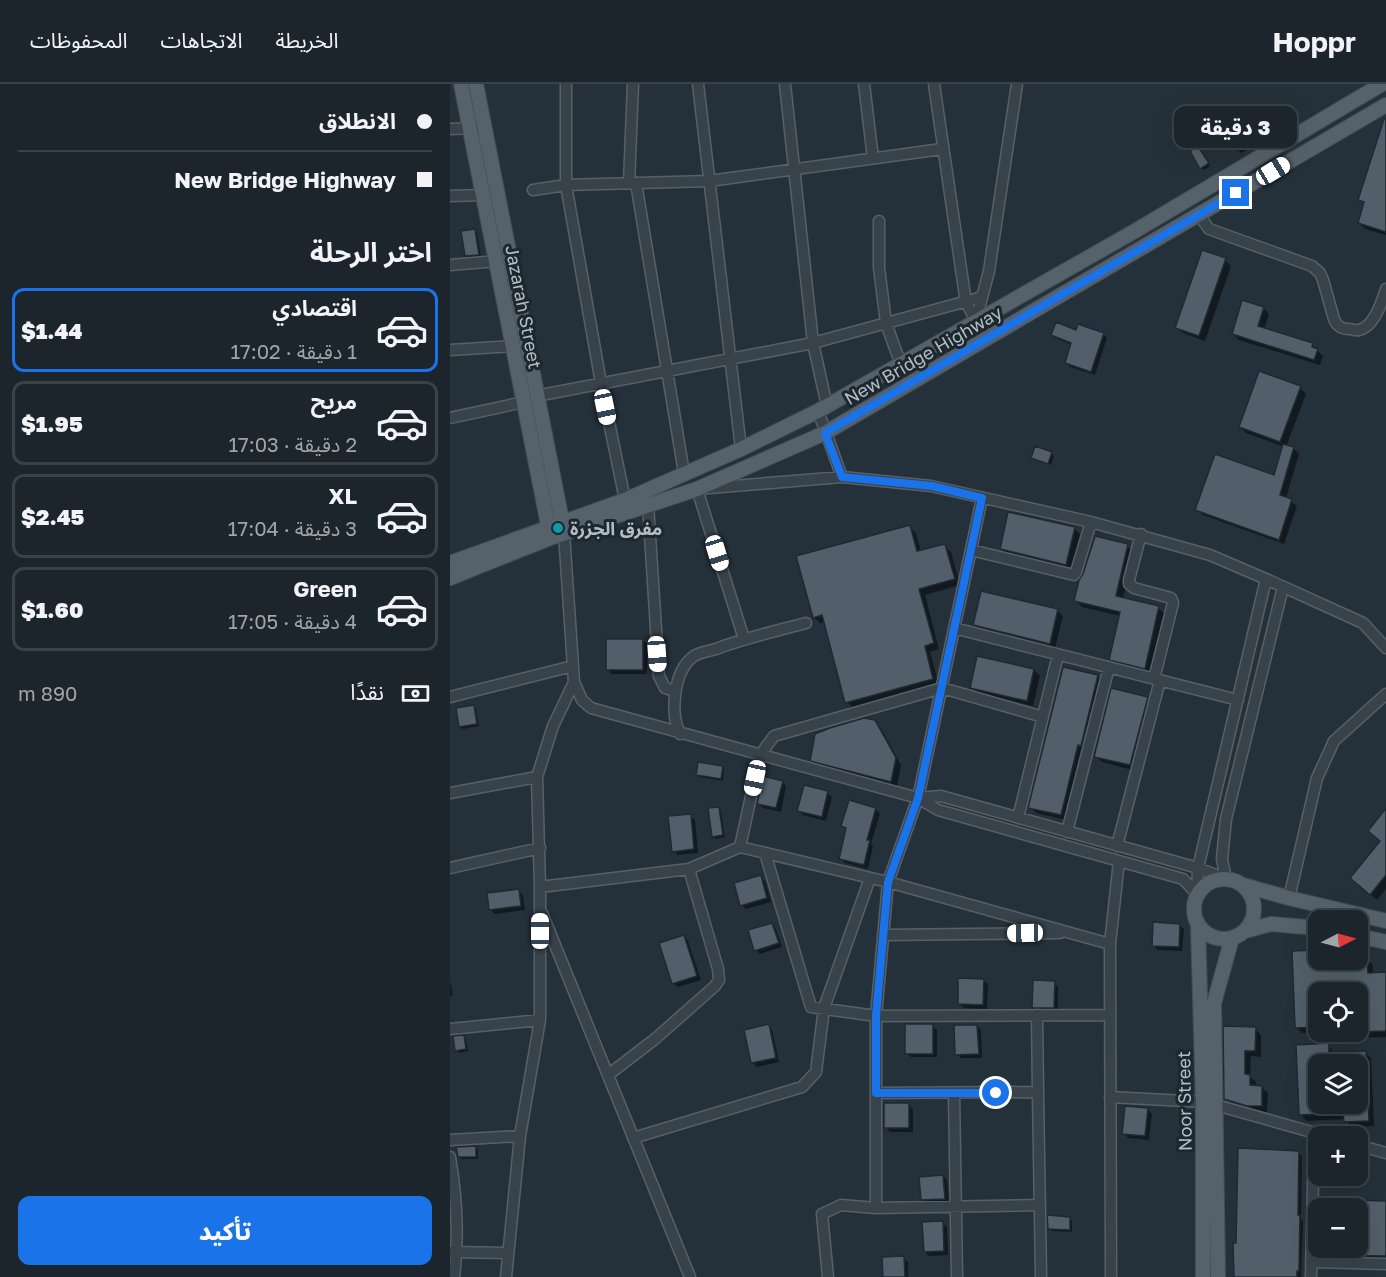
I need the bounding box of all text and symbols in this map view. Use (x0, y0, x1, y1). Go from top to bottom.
text: Hoppr (1273, 25, 1356, 58)
text: المحفوظات (30, 27, 127, 53)
text: الاتجاهات (160, 27, 242, 53)
text: الخريطة (275, 27, 338, 53)
callout: 3 دقيقة (1174, 106, 1298, 148)
text: الانطلاق (319, 107, 396, 134)
text: 3 دقيقة (1201, 115, 1270, 139)
car (1253, 154, 1293, 188)
text: New Bridge Highway (174, 166, 396, 193)
route end (1222, 179, 1249, 206)
text: اختر الرحلة (310, 236, 432, 268)
street label: Jazarah Street (501, 243, 547, 371)
text: اقتصادي (272, 294, 357, 321)
street label: New Bridge Highway (840, 301, 1006, 409)
icon: car (375, 303, 429, 357)
text: $1.44 (21, 317, 83, 344)
text: 1 دقيقة · 17:02 (230, 339, 357, 363)
text: مريح (311, 387, 357, 414)
car (592, 388, 618, 426)
icon: car (375, 396, 429, 450)
text: $1.95 (21, 410, 83, 437)
text: 2 دقيقة · 17:03 (228, 432, 357, 456)
text: XL (329, 482, 357, 509)
icon: car (375, 489, 429, 543)
text: $2.45 (21, 503, 84, 530)
text: 3 دقيقة · 17:04 (228, 516, 357, 540)
place label: مفرق الجزرة (570, 517, 662, 540)
marker: مفرق الجزرة (551, 521, 565, 535)
car (703, 533, 731, 573)
text: Green (293, 575, 357, 602)
icon: car (375, 582, 429, 636)
text: $1.60 (21, 596, 83, 623)
text: 4 دقيقة · 17:05 (228, 609, 357, 633)
car (647, 635, 667, 673)
icon: cash (399, 677, 432, 710)
text: نقدًا (350, 678, 384, 705)
text: 890 m (18, 681, 77, 705)
car (742, 759, 768, 797)
north arrow (1308, 910, 1368, 970)
map controls (1308, 910, 1368, 1258)
car (531, 913, 549, 949)
car (1007, 924, 1043, 942)
button: locate (1308, 982, 1368, 1042)
street label: Noor Street (1172, 1051, 1196, 1151)
button: layers (1308, 1054, 1368, 1114)
route start (982, 1079, 1009, 1106)
button: + (1308, 1126, 1368, 1186)
button: تأكيد (18, 1196, 432, 1265)
button: − (1308, 1198, 1368, 1258)

